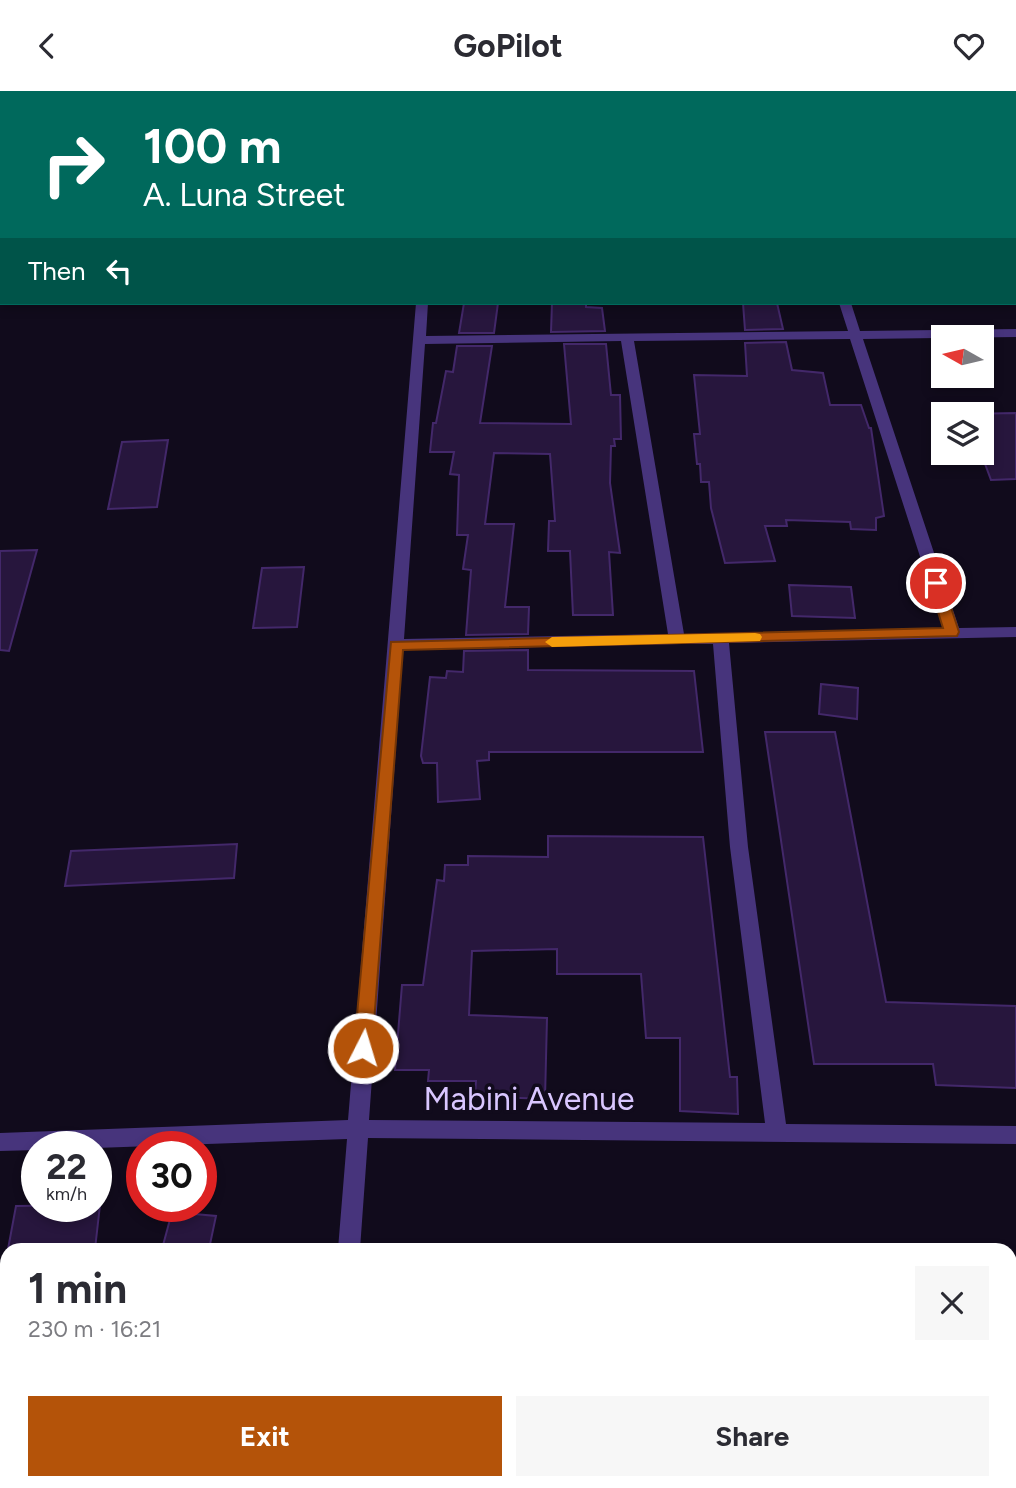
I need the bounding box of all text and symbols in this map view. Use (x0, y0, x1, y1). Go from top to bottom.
icon: back (28, 27, 66, 65)
text: GoPilot (453, 27, 563, 65)
icon: heart (950, 27, 988, 65)
text: 100 m (143, 116, 282, 175)
icon: right (28, 119, 119, 210)
text: A. Luna Street (143, 176, 345, 214)
icon: left (100, 252, 138, 290)
text: Then (28, 255, 86, 287)
north arrow (931, 325, 994, 389)
map controls (931, 325, 994, 465)
button: layers (931, 402, 994, 465)
pin (906, 553, 966, 613)
icon: arrive (917, 564, 955, 602)
position arrow (326, 1011, 400, 1085)
street label: Mabini Avenue (424, 1080, 634, 1118)
speed limit sign: 30 (126, 1131, 217, 1222)
text: 22 (46, 1146, 87, 1188)
text: km/h (46, 1183, 87, 1205)
text: 1 min (28, 1263, 127, 1314)
button: close (915, 1266, 989, 1340)
text: 230 m · 16:21 (28, 1315, 161, 1343)
button: Exit (28, 1396, 502, 1476)
button: Share (516, 1396, 989, 1476)

